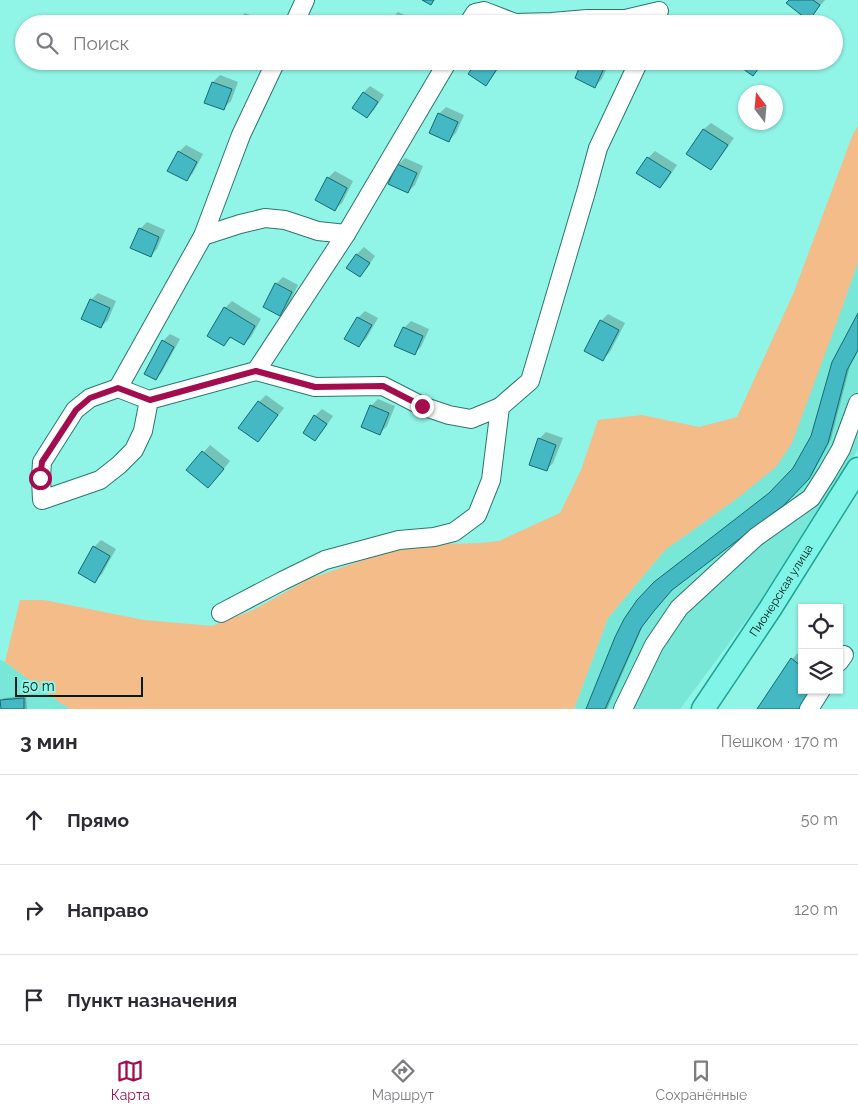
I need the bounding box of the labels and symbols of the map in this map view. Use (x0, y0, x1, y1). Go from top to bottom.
north arrow (738, 85, 783, 130)
route end (411, 395, 434, 418)
route start (29, 467, 52, 490)
street label: Пионерская улица (747, 542, 816, 639)
scale bar (15, 674, 142, 697)

